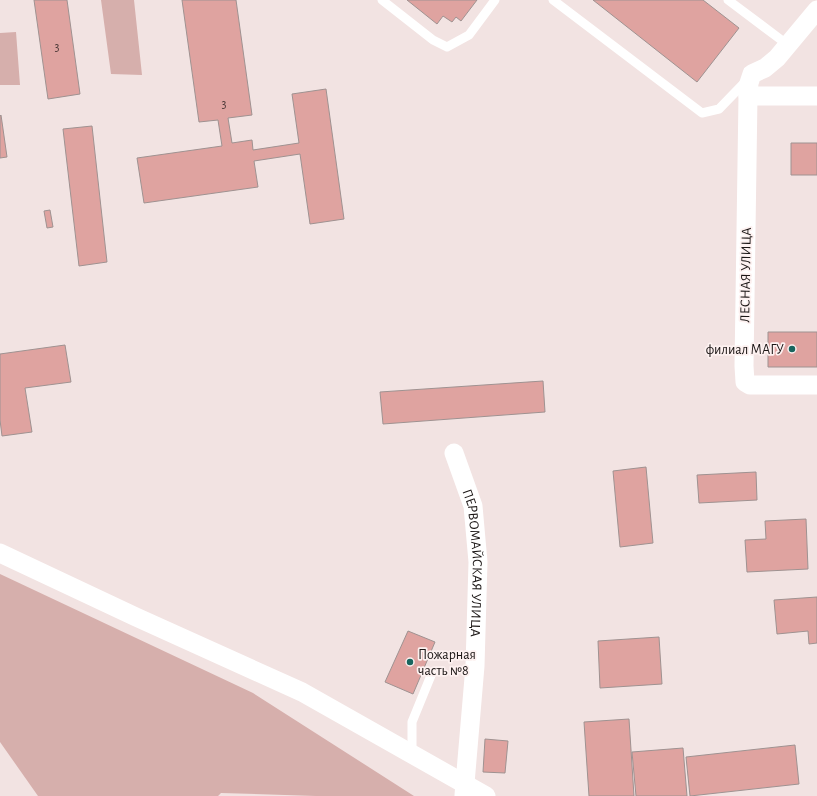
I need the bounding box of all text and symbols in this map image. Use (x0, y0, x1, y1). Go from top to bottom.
house number: 3 (55, 41, 60, 53)
house number: 3 (222, 98, 227, 110)
street label: ЛЕСНАЯ УЛИЦА (738, 227, 754, 323)
place label: филиал МАГУ (706, 343, 784, 357)
marker: филиал МАГУ (787, 344, 797, 354)
street label: ПЕРВОМАЙСКАЯ УЛИЦА (459, 487, 485, 637)
place label: Пожарная часть №8 (418, 648, 476, 678)
marker: Пожарная часть №8 (405, 657, 415, 667)

